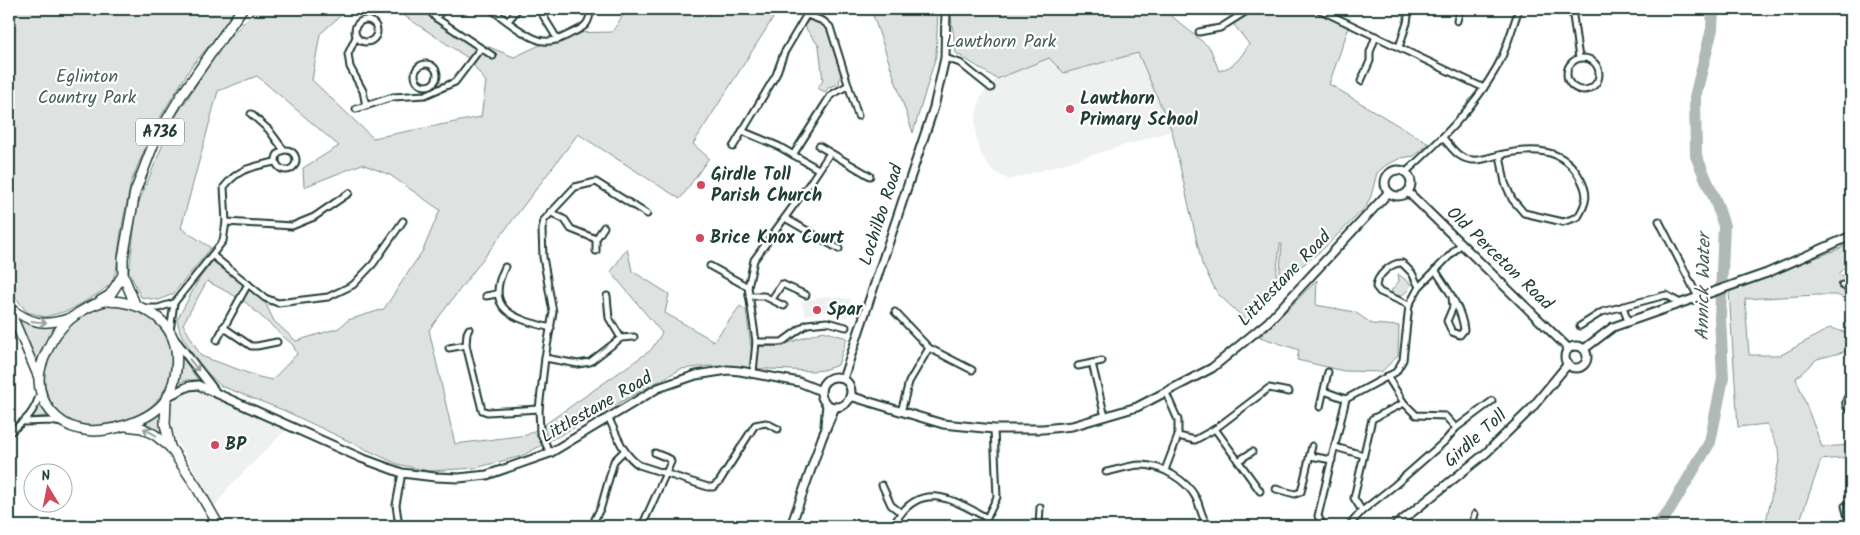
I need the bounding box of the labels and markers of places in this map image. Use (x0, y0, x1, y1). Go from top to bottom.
place label: Lawthorn Primary School (1080, 85, 1198, 135)
marker: Lawthorn Primary School (1064, 103, 1076, 115)
place label: Girdle Toll Parish Church (711, 161, 822, 211)
marker: Girdle Toll Parish Church (695, 179, 707, 191)
place label: Brice Knox Court (710, 224, 845, 253)
marker: Brice Knox Court (694, 232, 706, 244)
place label: Spar (827, 296, 864, 325)
marker: Spar (811, 304, 823, 316)
place label: BP (225, 431, 247, 460)
marker: BP (209, 439, 221, 451)

